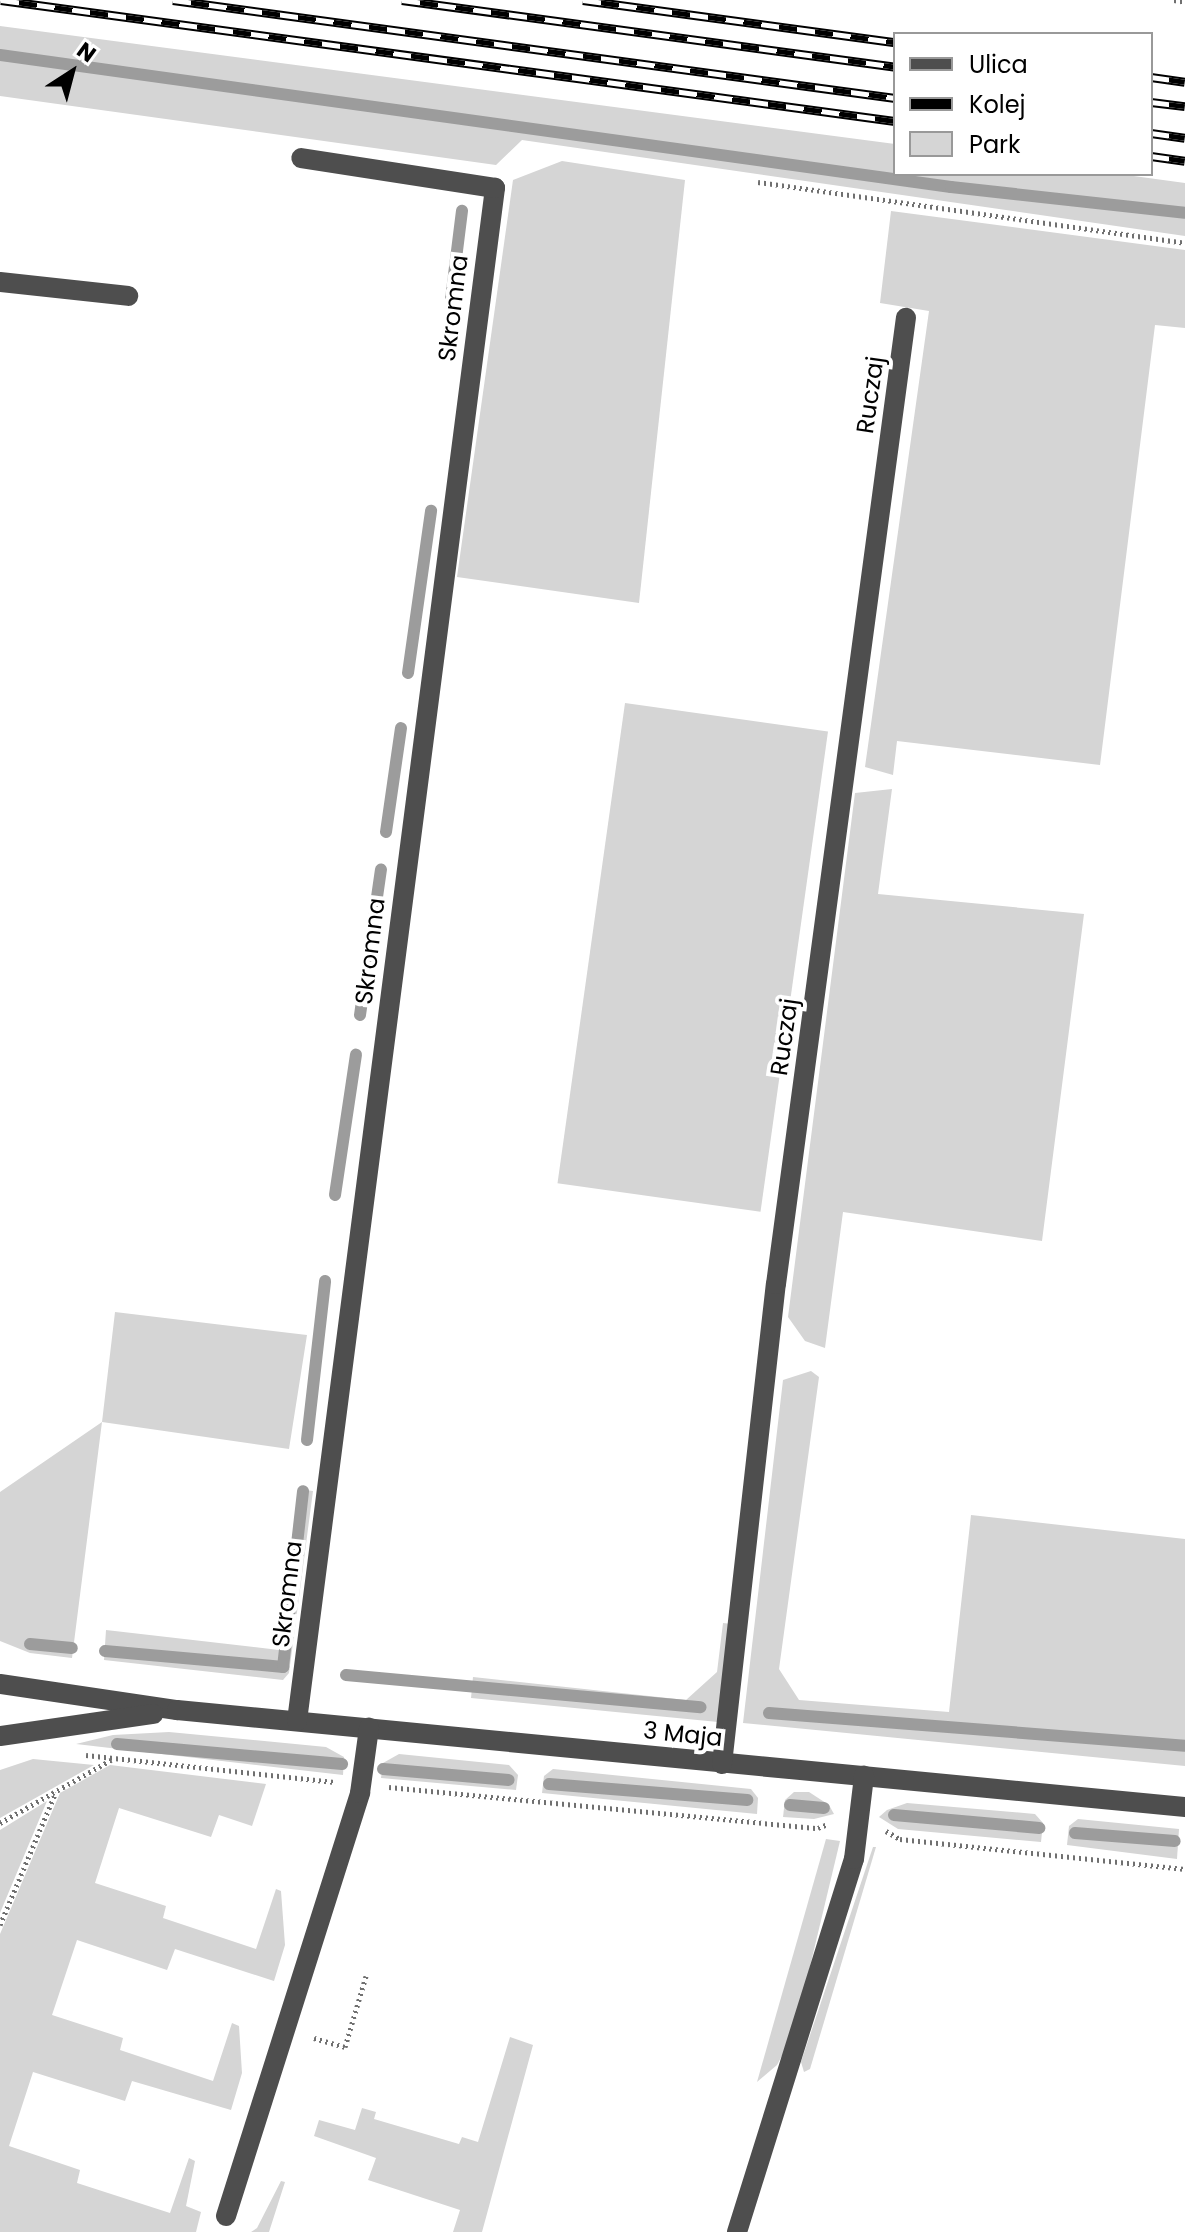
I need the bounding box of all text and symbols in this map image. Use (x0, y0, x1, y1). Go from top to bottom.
north arrow (32, 32, 112, 112)
legend (893, 32, 1153, 176)
text: N (71, 35, 102, 70)
text: Ulica (969, 48, 1028, 81)
text: Kolej (969, 88, 1025, 121)
text: Park (969, 128, 1020, 161)
street label: Skromna (432, 253, 474, 363)
street label: Ruczaj (850, 355, 890, 435)
street label: Skromna (349, 896, 391, 1006)
street label: Ruczaj (764, 997, 804, 1077)
street label: Skromna (266, 1539, 308, 1649)
street label: 3 Maja (642, 1716, 724, 1752)

